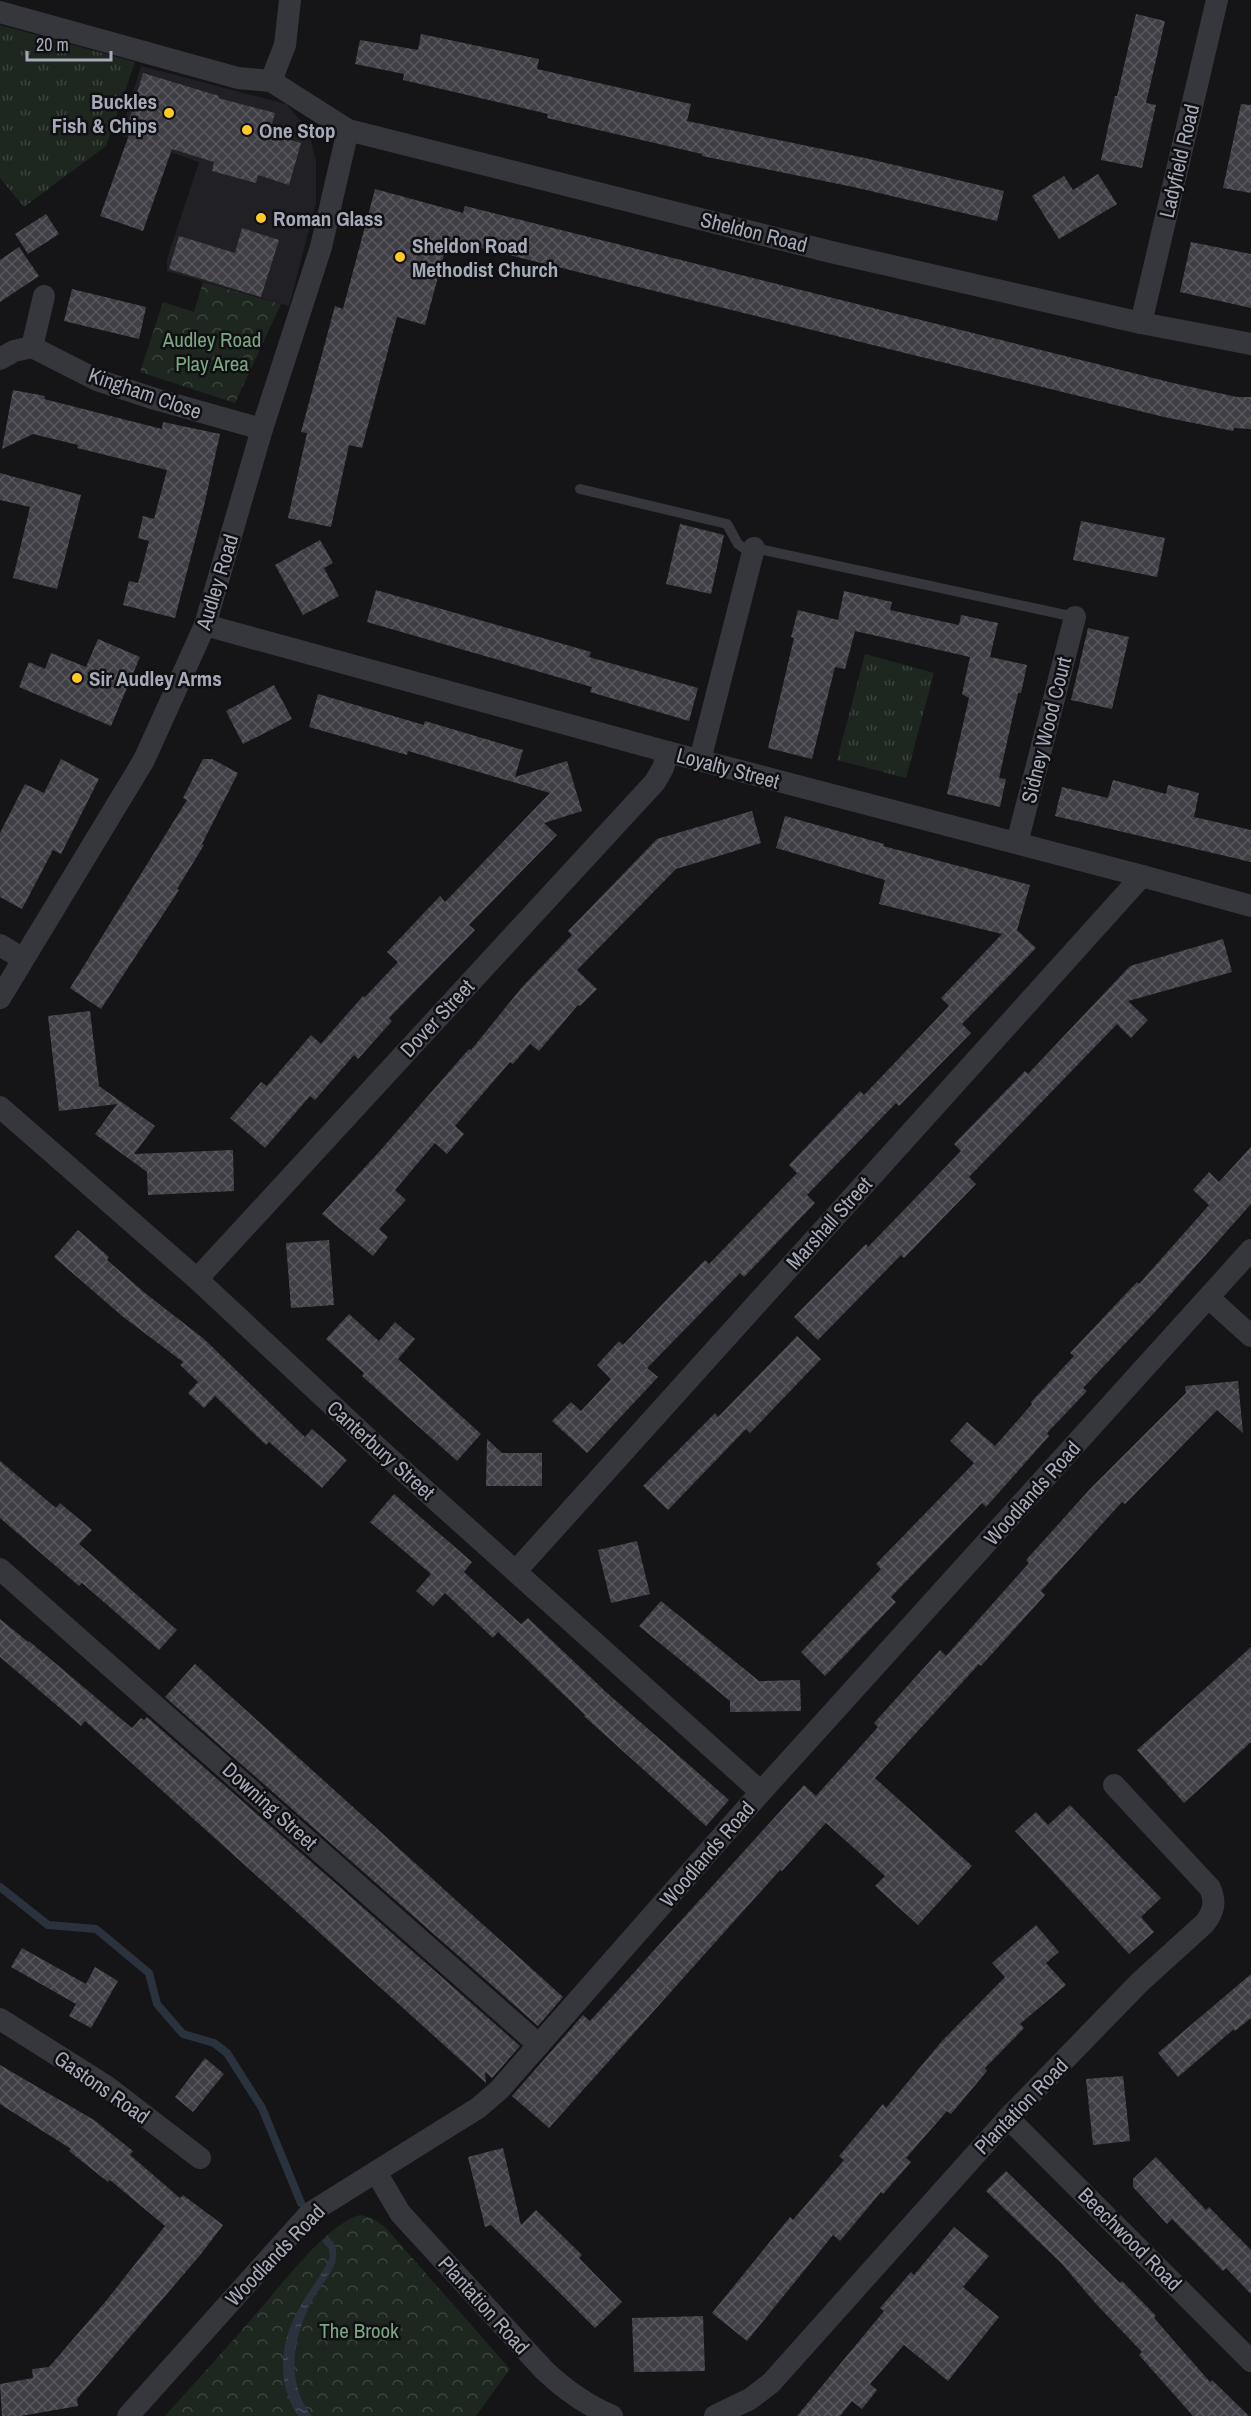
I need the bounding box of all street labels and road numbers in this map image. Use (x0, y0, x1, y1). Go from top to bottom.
street label: Ladyfield Road (1152, 101, 1206, 221)
street label: Sheldon Road (698, 205, 810, 259)
street label: Kingham Close (85, 360, 205, 426)
street label: Audley Road (188, 531, 245, 634)
street label: Sidney Wood Court (1014, 654, 1078, 806)
street label: Loyalty Street (673, 740, 783, 796)
street label: Dover Street (393, 973, 481, 1063)
street label: Marshall Street (779, 1170, 879, 1276)
street label: Canterbury Street (321, 1394, 441, 1506)
street label: Woodlands Road (977, 1434, 1087, 1552)
street label: Downing Street (216, 1756, 324, 1857)
street label: Woodlands Road (653, 1795, 761, 1913)
street label: Gastons Road (49, 2044, 155, 2130)
street label: Plantation Road (968, 2052, 1074, 2160)
street label: Beechwood Road (1072, 2181, 1188, 2297)
street label: Woodlands Road (219, 2198, 331, 2312)
street label: Plantation Road (432, 2249, 536, 2361)

